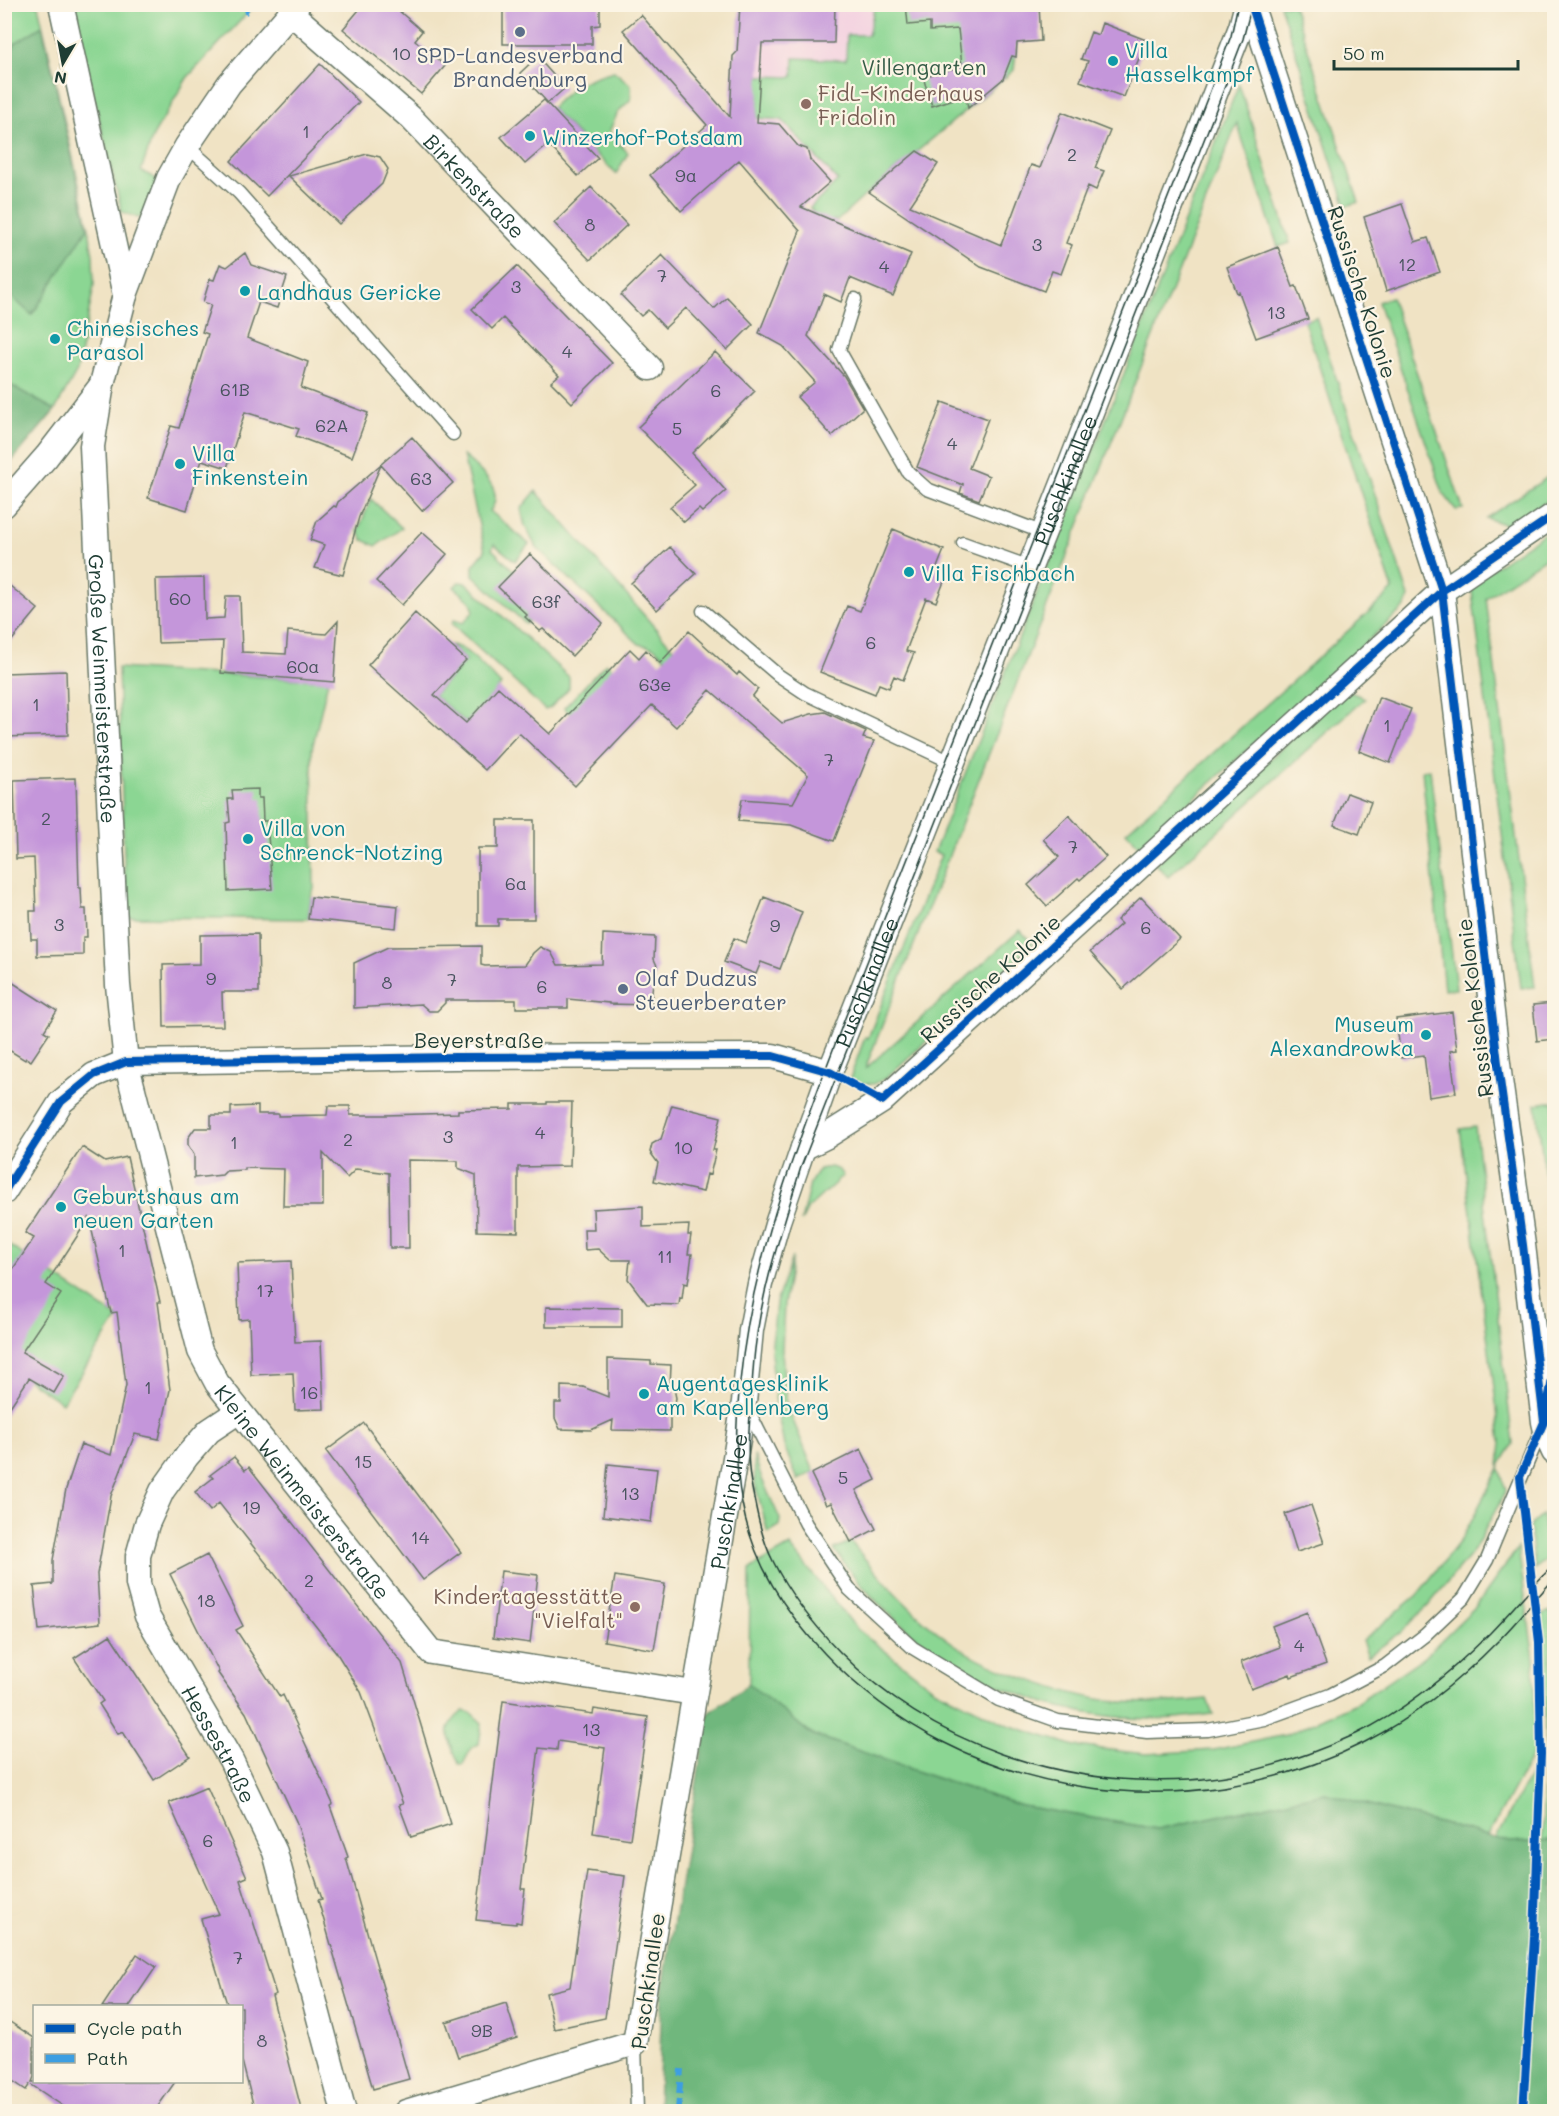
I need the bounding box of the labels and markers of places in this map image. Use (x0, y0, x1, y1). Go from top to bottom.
marker: SPD-Landesverband Brandenburg (513, 25, 527, 39)
place label: Villa Hasselkampf (1125, 36, 1255, 87)
place label: SPD-Landesverband Brandenburg (417, 41, 623, 92)
marker: Villa Hasselkampf (1106, 54, 1120, 68)
place label: FidL-Kinderhaus Fridolin (818, 79, 984, 130)
marker: FidL-Kinderhaus Fridolin (799, 97, 813, 111)
place label: Winzerhof-Potsdam (542, 123, 743, 150)
marker: Winzerhof-Potsdam (523, 129, 537, 143)
place label: Landhaus Gericke (257, 278, 441, 305)
marker: Landhaus Gericke (238, 284, 252, 298)
place label: Chinesisches Parasol (67, 314, 199, 365)
marker: Chinesisches Parasol (48, 332, 62, 346)
place label: Villa Finkenstein (192, 439, 308, 490)
marker: Villa Finkenstein (173, 457, 187, 471)
place label: Villa Fischbach (921, 559, 1075, 586)
marker: Villa Fischbach (902, 565, 916, 579)
place label: Villa von Schrenck-Notzing (260, 814, 443, 865)
marker: Villa von Schrenck-Notzing (241, 832, 255, 846)
place label: Olaf Dudzus Steuerberater (635, 964, 787, 1015)
marker: Olaf Dudzus Steuerberater (616, 982, 630, 996)
place label: Museum Alexandrowka (1269, 1010, 1414, 1061)
marker: Museum Alexandrowka (1419, 1028, 1433, 1042)
place label: Geburtshaus am neuen Garten (73, 1182, 240, 1233)
marker: Geburtshaus am neuen Garten (54, 1200, 68, 1214)
place label: Augentagesklinik am Kapellenberg (656, 1369, 829, 1420)
marker: Augentagesklinik am Kapellenberg (637, 1387, 651, 1401)
place label: Kindertagesstätte "Vielfalt" (434, 1582, 623, 1633)
marker: Kindertagesstätte "Vielfalt" (628, 1600, 642, 1614)

